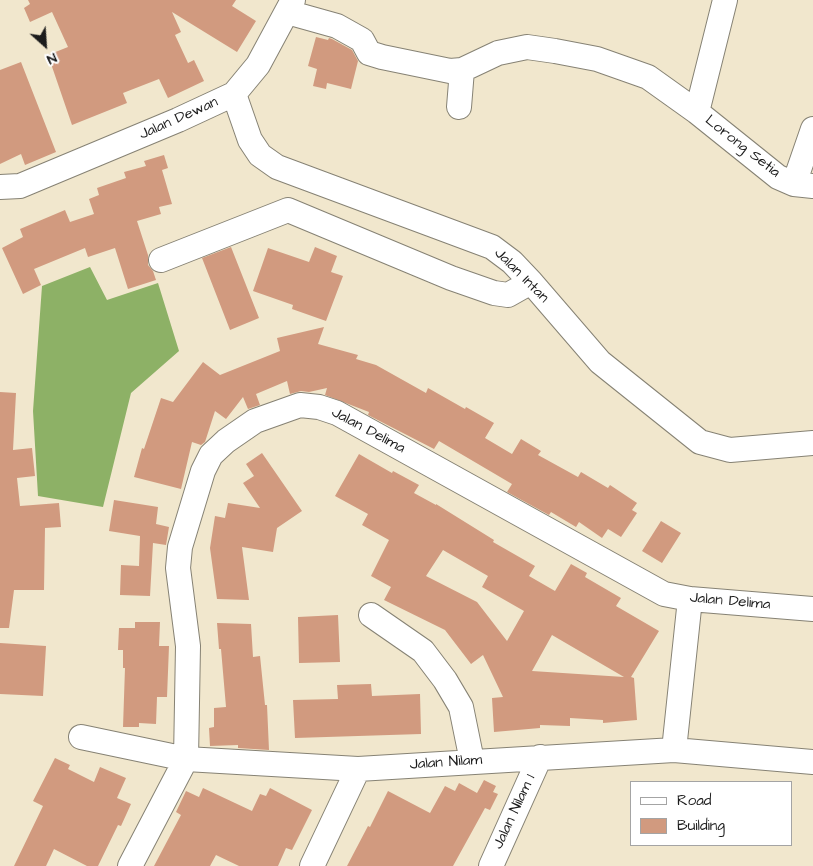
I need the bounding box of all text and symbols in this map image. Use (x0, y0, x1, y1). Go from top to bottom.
north arrow (20, 20, 70, 70)
text: N (43, 48, 60, 69)
street label: Jalan Dewan (137, 94, 221, 144)
street label: Lorong Setia (701, 112, 783, 182)
street label: Jalan Intan (490, 245, 552, 307)
street label: Jalan Delima (328, 404, 408, 458)
street label: Jalan Delima (689, 590, 771, 614)
street label: Jalan Nilam (409, 751, 483, 775)
street label: Jalan Nilam 1 (490, 772, 540, 852)
legend (630, 781, 793, 846)
text: Road (677, 790, 711, 811)
text: Building (677, 815, 725, 836)

